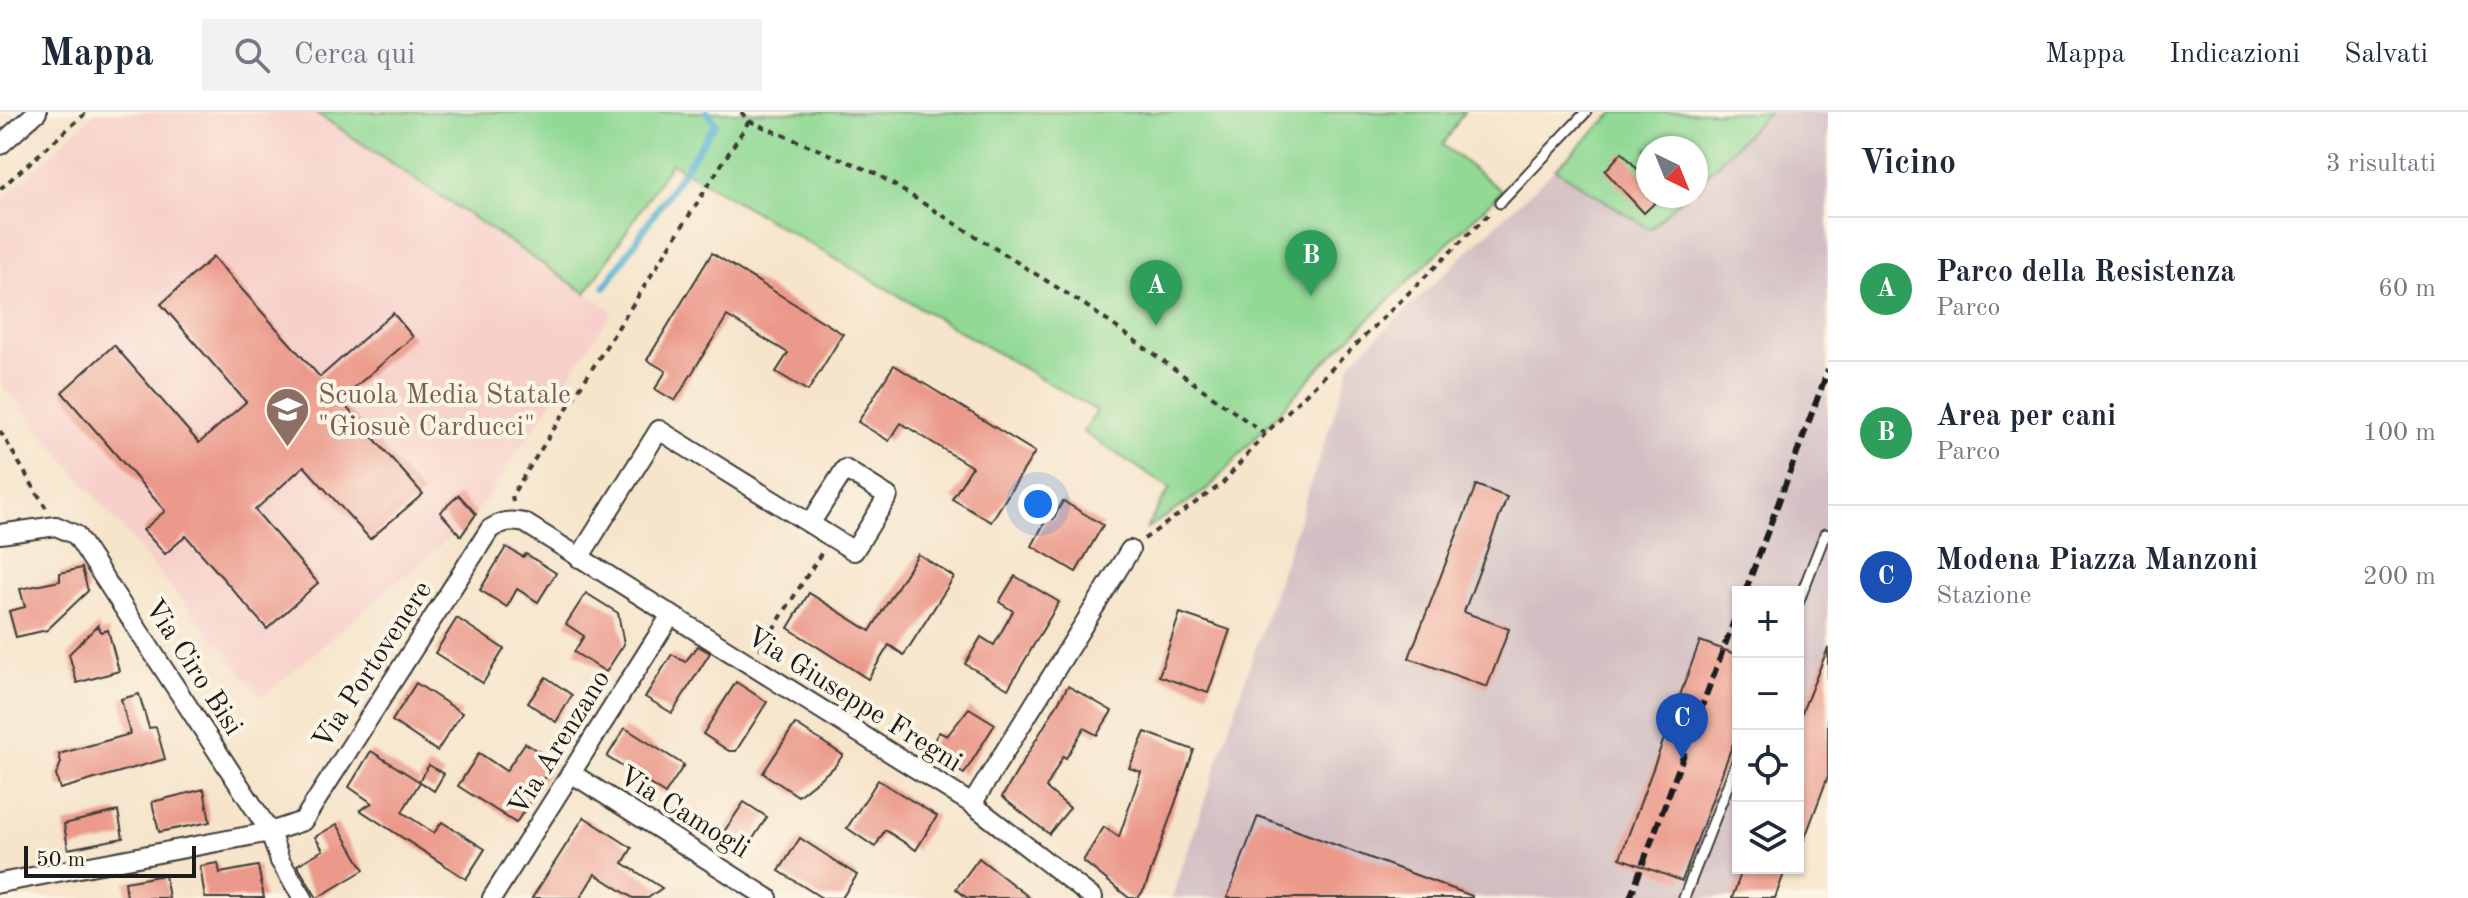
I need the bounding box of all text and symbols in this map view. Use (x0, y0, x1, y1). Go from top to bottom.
search box (202, 19, 762, 91)
icon: search (230, 33, 274, 77)
text: Mappa (40, 36, 154, 74)
text: Cerca qui (294, 40, 415, 70)
text: Mappa (2045, 41, 2125, 69)
text: Indicazioni (2169, 41, 2300, 69)
text: Salvati (2344, 41, 2428, 69)
north arrow (1636, 136, 1708, 208)
text: Vicino (1860, 147, 1956, 181)
text: 3 risultati (2326, 151, 2436, 177)
pin: B (1285, 230, 1337, 296)
text: Parco della Resistenza (1936, 258, 2236, 288)
pin: A (1130, 260, 1182, 326)
text: A (1876, 276, 1896, 302)
text: 60 m (2378, 276, 2436, 302)
text: Parco (1936, 295, 2000, 321)
place label: Scuola Media Statale "Giosuè Carducci" (318, 382, 571, 442)
school or university icon: Scuola Media Statale "Giosuè Carducci" (263, 385, 311, 448)
text: Area per cani (1936, 402, 2116, 432)
text: B (1877, 420, 1895, 446)
text: 100 m (2363, 420, 2436, 446)
text: Parco (1936, 439, 2000, 465)
your location (1018, 484, 1058, 524)
text: Modena Piazza Manzoni (1936, 546, 2258, 576)
text: C (1877, 564, 1895, 590)
text: 200 m (2363, 564, 2436, 590)
street label: Via Portovenere (309, 577, 438, 755)
text: Stazione (1936, 583, 2031, 609)
map controls (1732, 586, 1804, 874)
button: + (1732, 586, 1804, 658)
street label: Via Ciro Bisi (138, 595, 247, 741)
street label: Via Giuseppe Fregni (741, 623, 966, 778)
button: − (1732, 658, 1804, 730)
street label: Via Arenzano (505, 666, 616, 821)
pin: C (1656, 693, 1708, 759)
button: locate (1732, 730, 1804, 802)
street label: Via Camogli (613, 762, 754, 865)
button: layers (1732, 802, 1804, 874)
scale bar (24, 842, 196, 878)
text: 50 m (36, 849, 85, 871)

